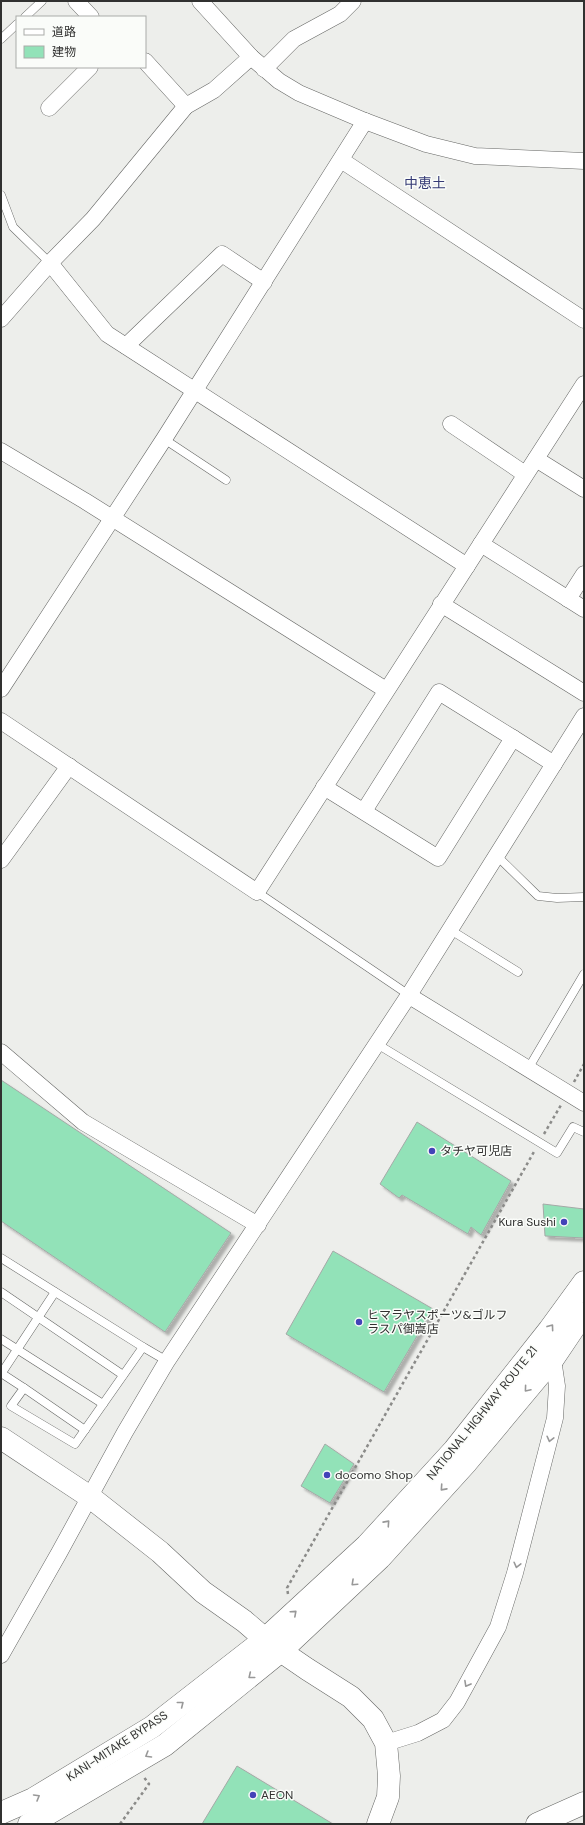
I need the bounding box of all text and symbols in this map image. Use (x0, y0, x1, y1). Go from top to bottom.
legend (16, 16, 146, 68)
text: 道路 (52, 24, 76, 40)
text: 建物 (52, 44, 76, 60)
district label: 中恵土 (404, 174, 446, 192)
place label: タチヤ可児店 (440, 1143, 512, 1159)
marker: タチヤ可児店 (427, 1146, 437, 1156)
place label: Kura Sushi (499, 1214, 556, 1230)
marker: Kura Sushi (559, 1217, 569, 1227)
place label: ヒマラヤスポーツ&ゴルフ ラスパ御嵩店 (367, 1307, 508, 1337)
marker: ヒマラヤスポーツ&ゴルフ ラスパ御嵩店 (354, 1317, 364, 1327)
one-way arrow (547, 1324, 554, 1331)
street label: NATIONAL HIGHWAY ROUTE 21 (423, 1343, 541, 1483)
one-way arrow (525, 1384, 532, 1392)
one-way arrow (546, 1435, 555, 1442)
place label: docomo Shop (335, 1467, 413, 1483)
marker: docomo Shop (322, 1470, 332, 1480)
one-way arrow (440, 1483, 448, 1491)
one-way arrow (383, 1520, 390, 1528)
one-way arrow (514, 1561, 522, 1568)
one-way arrow (351, 1578, 359, 1585)
one-way arrow (289, 1610, 297, 1618)
one-way arrow (248, 1671, 255, 1678)
one-way arrow (464, 1679, 471, 1687)
one-way arrow (177, 1702, 184, 1709)
street label: KANI-MITAKE BYPASS (63, 1707, 171, 1785)
one-way arrow (145, 1751, 152, 1758)
place label: AEON (261, 1787, 293, 1803)
marker: AEON (248, 1790, 258, 1800)
one-way arrow (33, 1794, 40, 1801)

